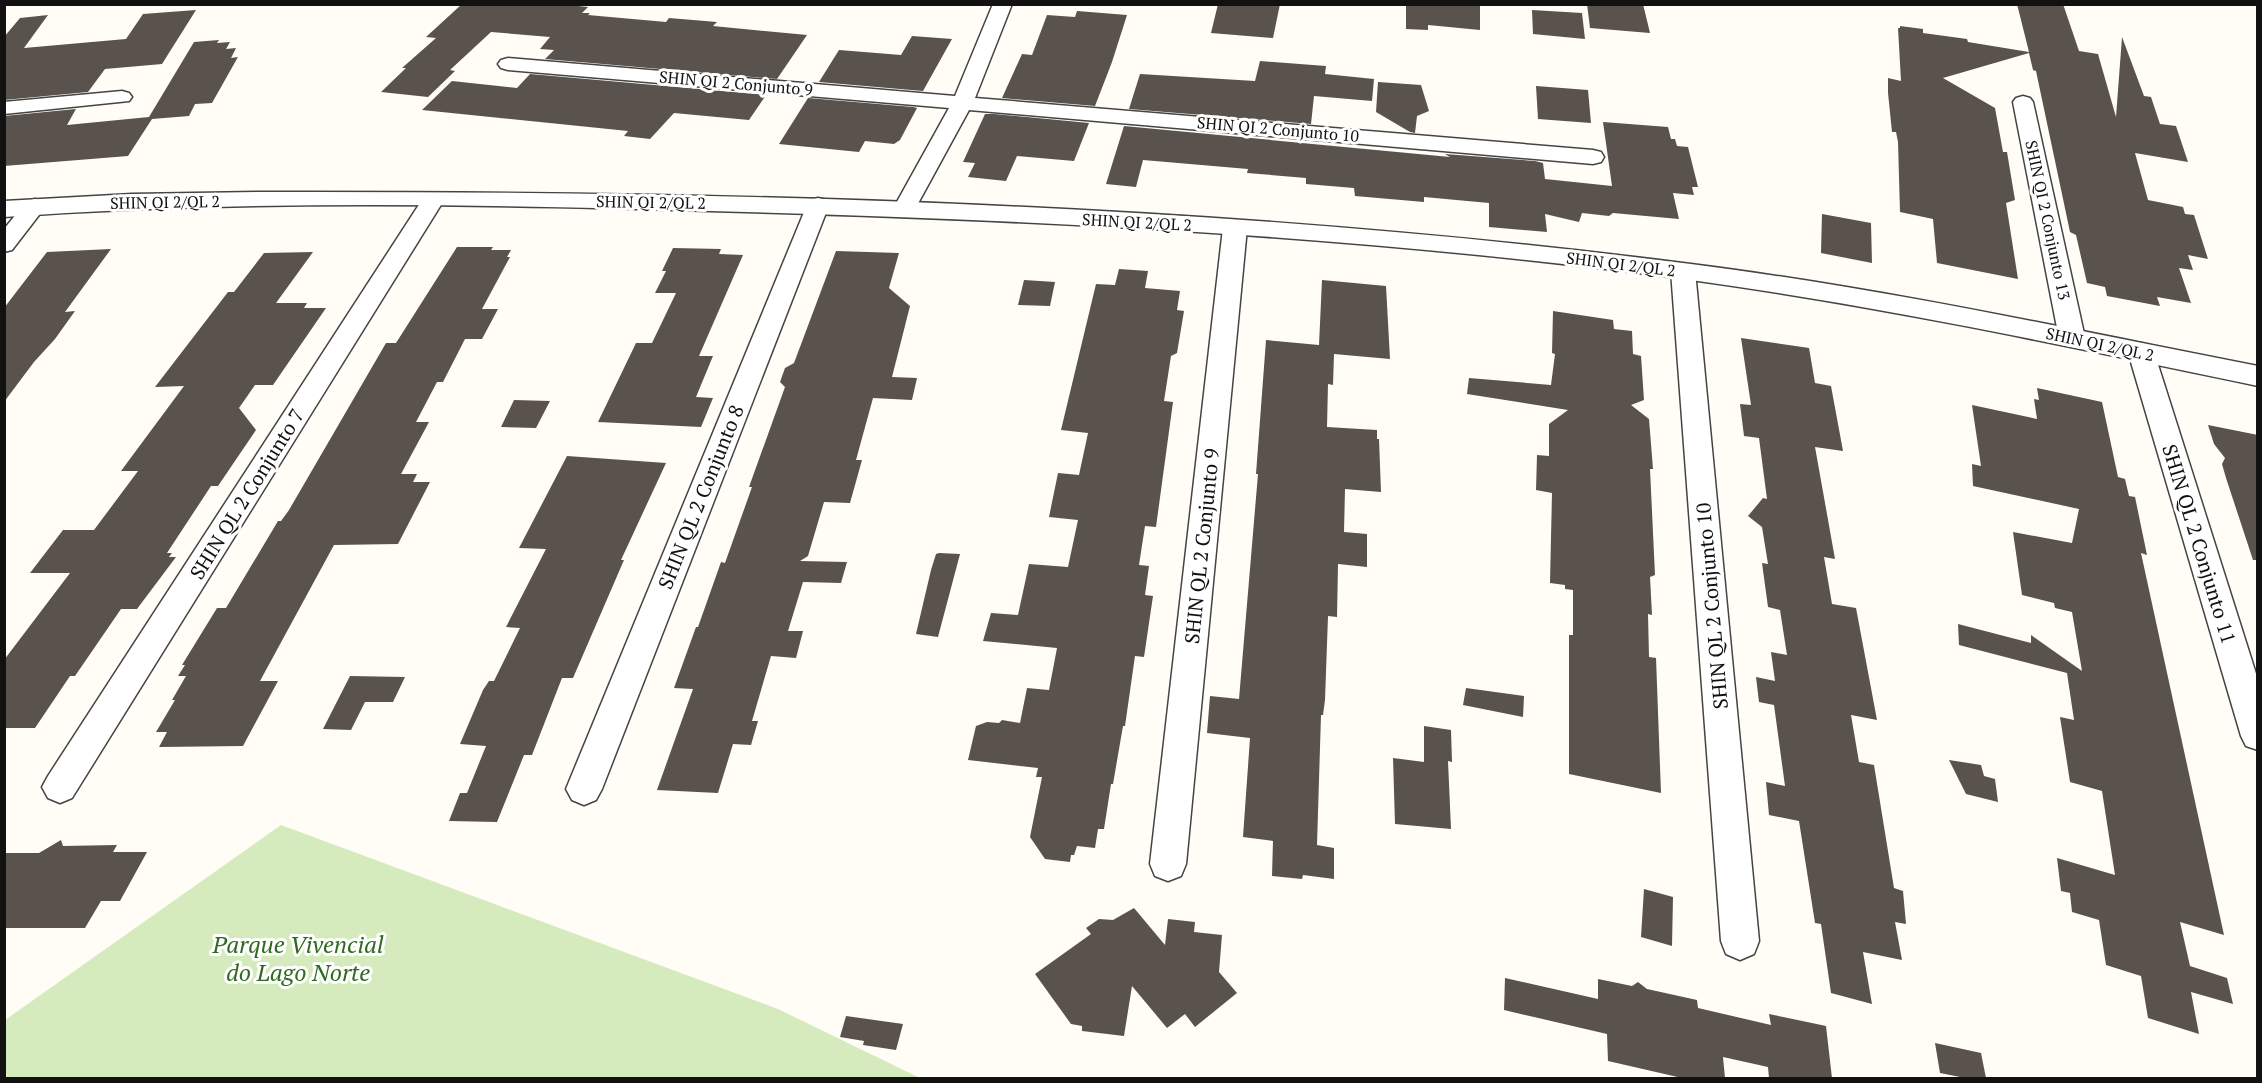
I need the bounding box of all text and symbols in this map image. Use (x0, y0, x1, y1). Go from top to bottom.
street label: SHIN QI 2 Conjunto 9 (658, 65, 814, 101)
street label: SHIN QI 2 Conjunto 10 (1196, 111, 1360, 147)
street label: SHIN QI 2 Conjunto 13 (2020, 138, 2076, 302)
street label: SHIN QI 2/QL 2 (110, 190, 220, 214)
street label: SHIN QI 2/QL 2 (596, 190, 706, 214)
street label: SHIN QI 2/QL 2 (1082, 208, 1192, 236)
street label: SHIN QI 2/QL 2 (1565, 246, 1677, 282)
street label: SHIN QI 2/QL 2 (2044, 322, 2156, 366)
street label: SHIN QL 2 Conjunto 8 (651, 401, 750, 593)
street label: SHIN QL 2 Conjunto 7 (183, 403, 310, 584)
street label: SHIN QL 2 Conjunto 11 (2156, 441, 2243, 647)
street label: SHIN QL 2 Conjunto 9 (1178, 447, 1225, 645)
street label: SHIN QL 2 Conjunto 10 (1689, 502, 1734, 710)
park label: Parque Vivencial do Lago Norte (211, 928, 384, 988)

